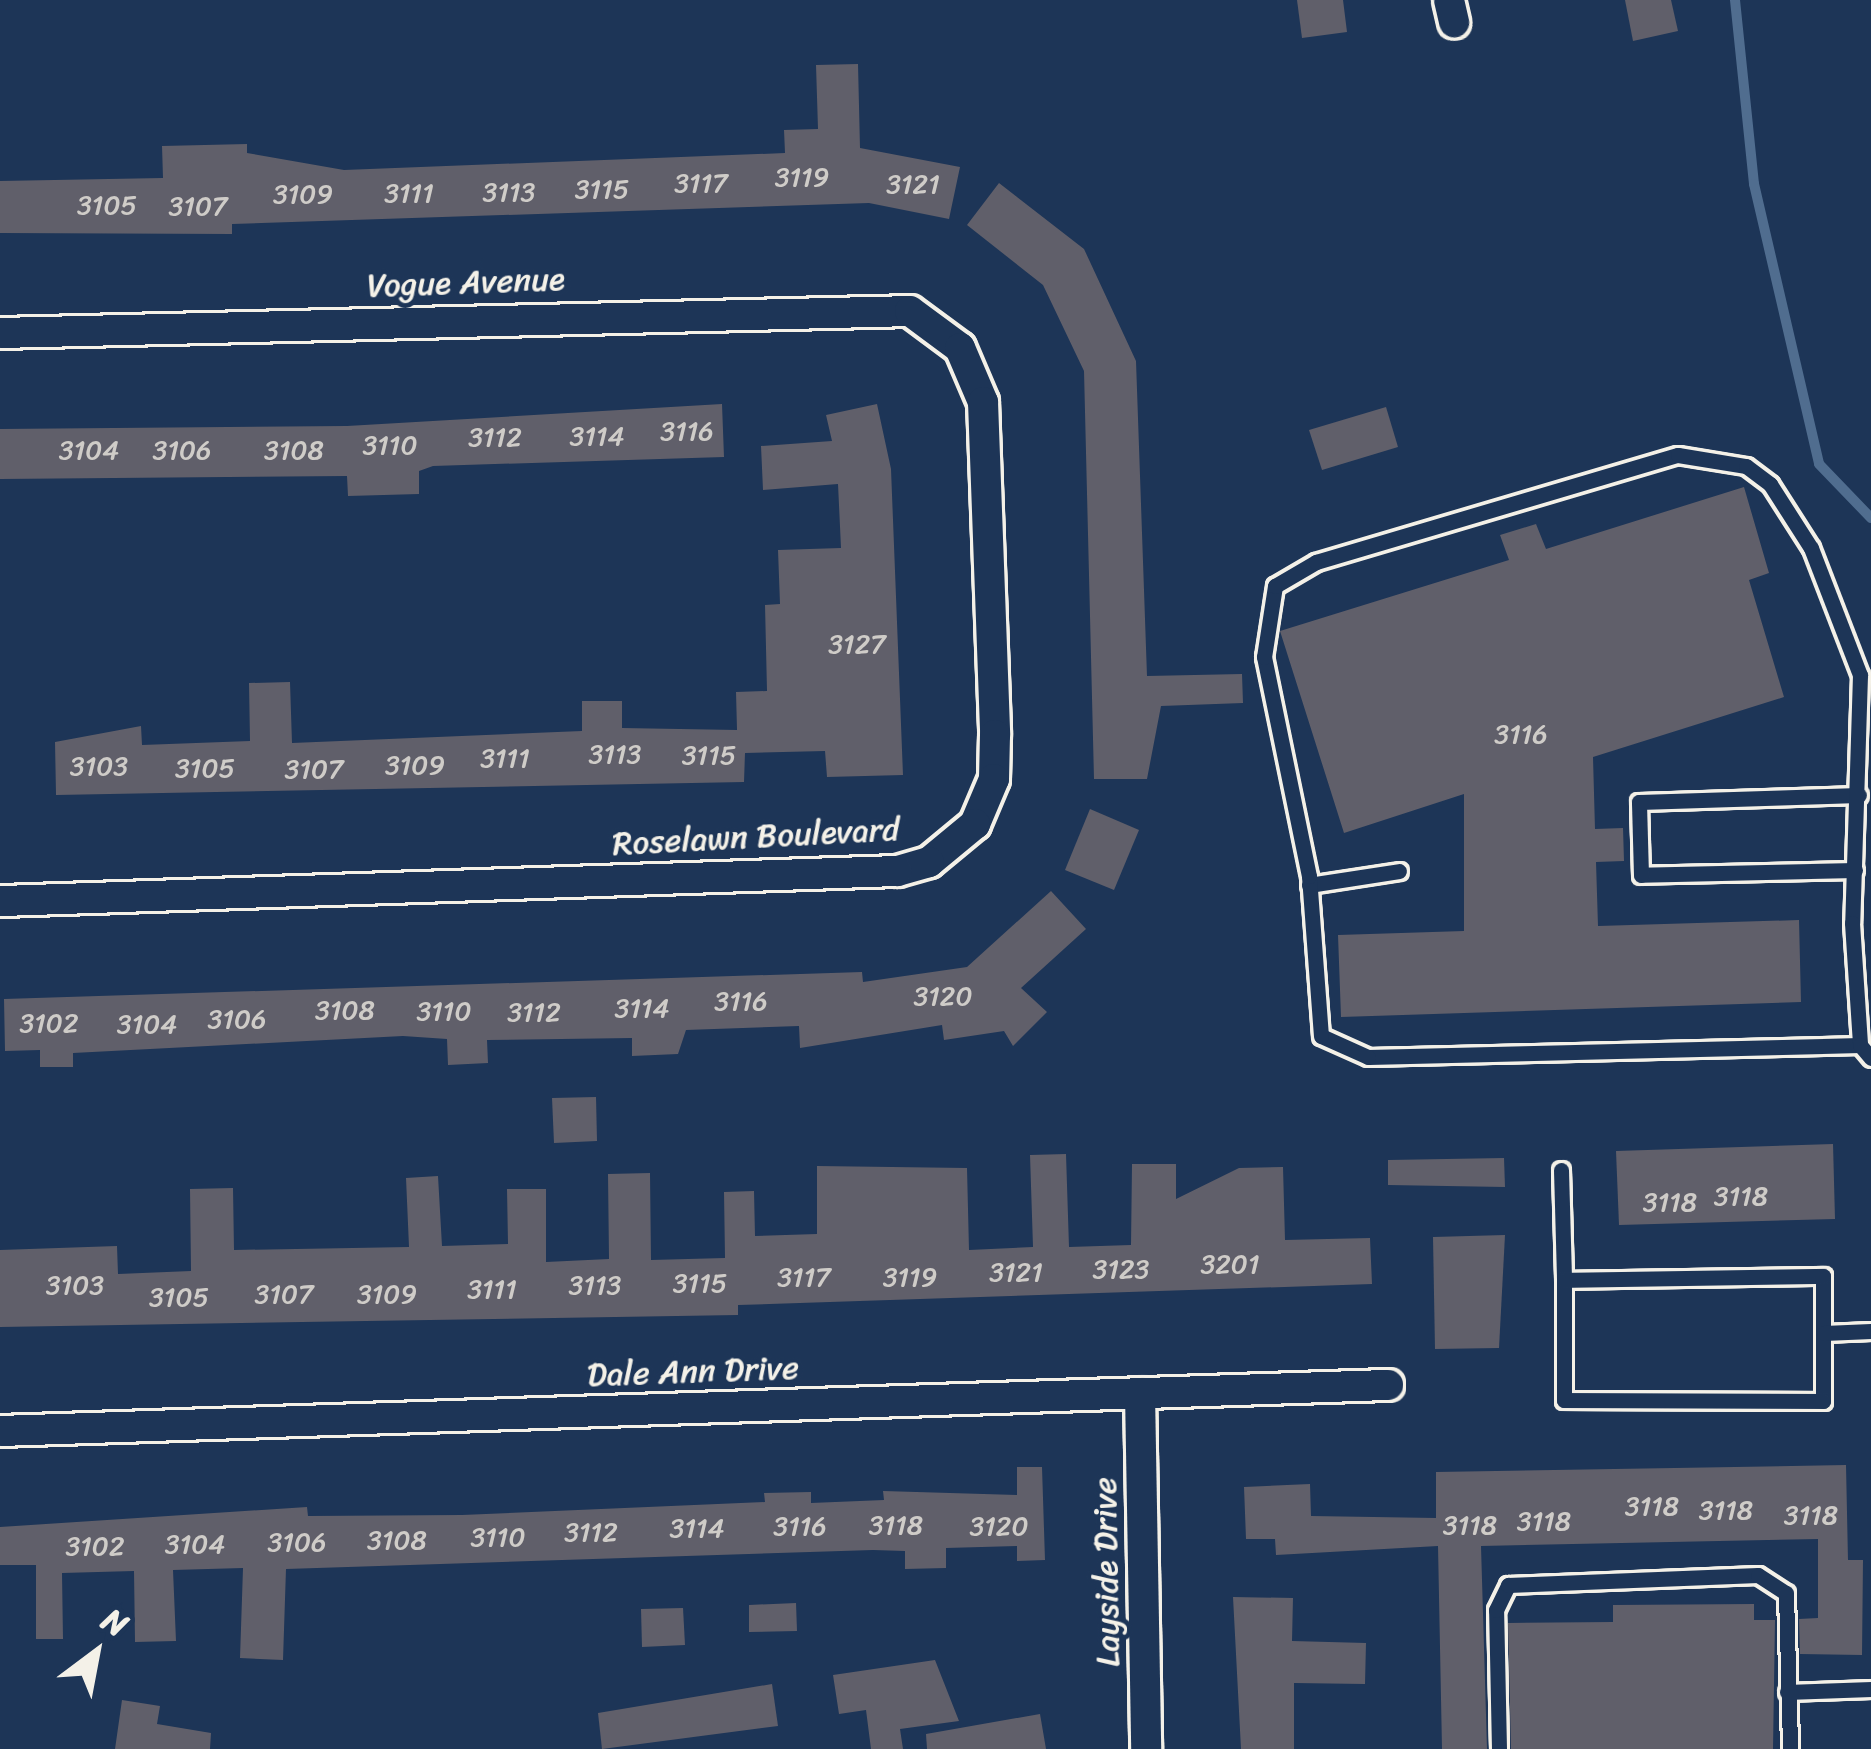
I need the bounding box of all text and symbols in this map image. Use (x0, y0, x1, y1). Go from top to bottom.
house number: 3119 (775, 162, 829, 194)
house number: 3117 (674, 168, 728, 200)
house number: 3121 (886, 169, 940, 201)
house number: 3115 (575, 174, 629, 206)
house number: 3113 (483, 177, 535, 209)
house number: 3111 (384, 178, 434, 210)
house number: 3109 (273, 179, 333, 211)
house number: 3105 (77, 190, 137, 222)
house number: 3107 (169, 191, 227, 223)
street label: Vogue Avenue (367, 260, 565, 306)
house number: 3116 (660, 416, 714, 448)
house number: 3114 (570, 421, 624, 453)
house number: 3112 (468, 422, 522, 454)
house number: 3110 (362, 430, 418, 462)
house number: 3104 (59, 435, 119, 467)
house number: 3106 (153, 435, 211, 467)
house number: 3108 (264, 435, 324, 467)
house number: 3127 (828, 629, 886, 661)
house number: 3116 (1494, 719, 1548, 751)
house number: 3113 (589, 739, 641, 771)
house number: 3115 (682, 740, 736, 772)
house number: 3111 (480, 743, 530, 775)
house number: 3109 (385, 750, 445, 782)
house number: 3103 (70, 751, 128, 783)
house number: 3105 (175, 753, 235, 785)
house number: 3107 (285, 754, 343, 786)
street label: Roselawn Boulevard (611, 810, 901, 864)
house number: 3120 (913, 981, 973, 1013)
house number: 3116 (714, 986, 768, 1018)
house number: 3114 (615, 993, 669, 1025)
house number: 3108 (315, 995, 375, 1027)
house number: 3110 (416, 996, 472, 1028)
house number: 3112 (507, 997, 561, 1029)
house number: 3106 (208, 1004, 266, 1036)
house number: 3102 (19, 1008, 79, 1040)
house number: 3104 (117, 1009, 177, 1041)
house number: 3118 (1714, 1181, 1768, 1213)
house number: 3118 (1643, 1187, 1697, 1219)
house number: 3201 (1200, 1249, 1260, 1281)
house number: 3123 (1093, 1254, 1149, 1286)
house number: 3121 (989, 1257, 1043, 1289)
house number: 3117 (777, 1262, 831, 1294)
house number: 3119 (883, 1262, 937, 1294)
house number: 3115 (673, 1268, 727, 1300)
house number: 3103 (46, 1270, 104, 1302)
house number: 3113 (569, 1270, 621, 1302)
house number: 3111 (467, 1274, 517, 1306)
house number: 3107 (255, 1279, 313, 1311)
house number: 3109 (357, 1279, 417, 1311)
house number: 3105 (149, 1282, 209, 1314)
street label: Dale Ann Drive (587, 1349, 799, 1395)
street label: Layside Drive (1086, 1477, 1128, 1667)
house number: 3118 (1625, 1491, 1679, 1523)
house number: 3118 (1699, 1495, 1753, 1527)
house number: 3118 (1784, 1500, 1838, 1532)
house number: 3118 (1517, 1506, 1571, 1538)
house number: 3118 (869, 1510, 923, 1542)
house number: 3118 (1443, 1510, 1497, 1542)
house number: 3116 (773, 1511, 827, 1543)
house number: 3120 (969, 1511, 1029, 1543)
house number: 3114 (670, 1513, 724, 1545)
house number: 3112 (564, 1517, 618, 1549)
house number: 3110 (470, 1522, 526, 1554)
house number: 3108 (367, 1525, 427, 1557)
house number: 3106 (268, 1527, 326, 1559)
house number: 3104 (165, 1529, 225, 1561)
house number: 3102 (65, 1531, 125, 1563)
text: N (90, 1592, 140, 1653)
north arrow (36, 1593, 156, 1713)

